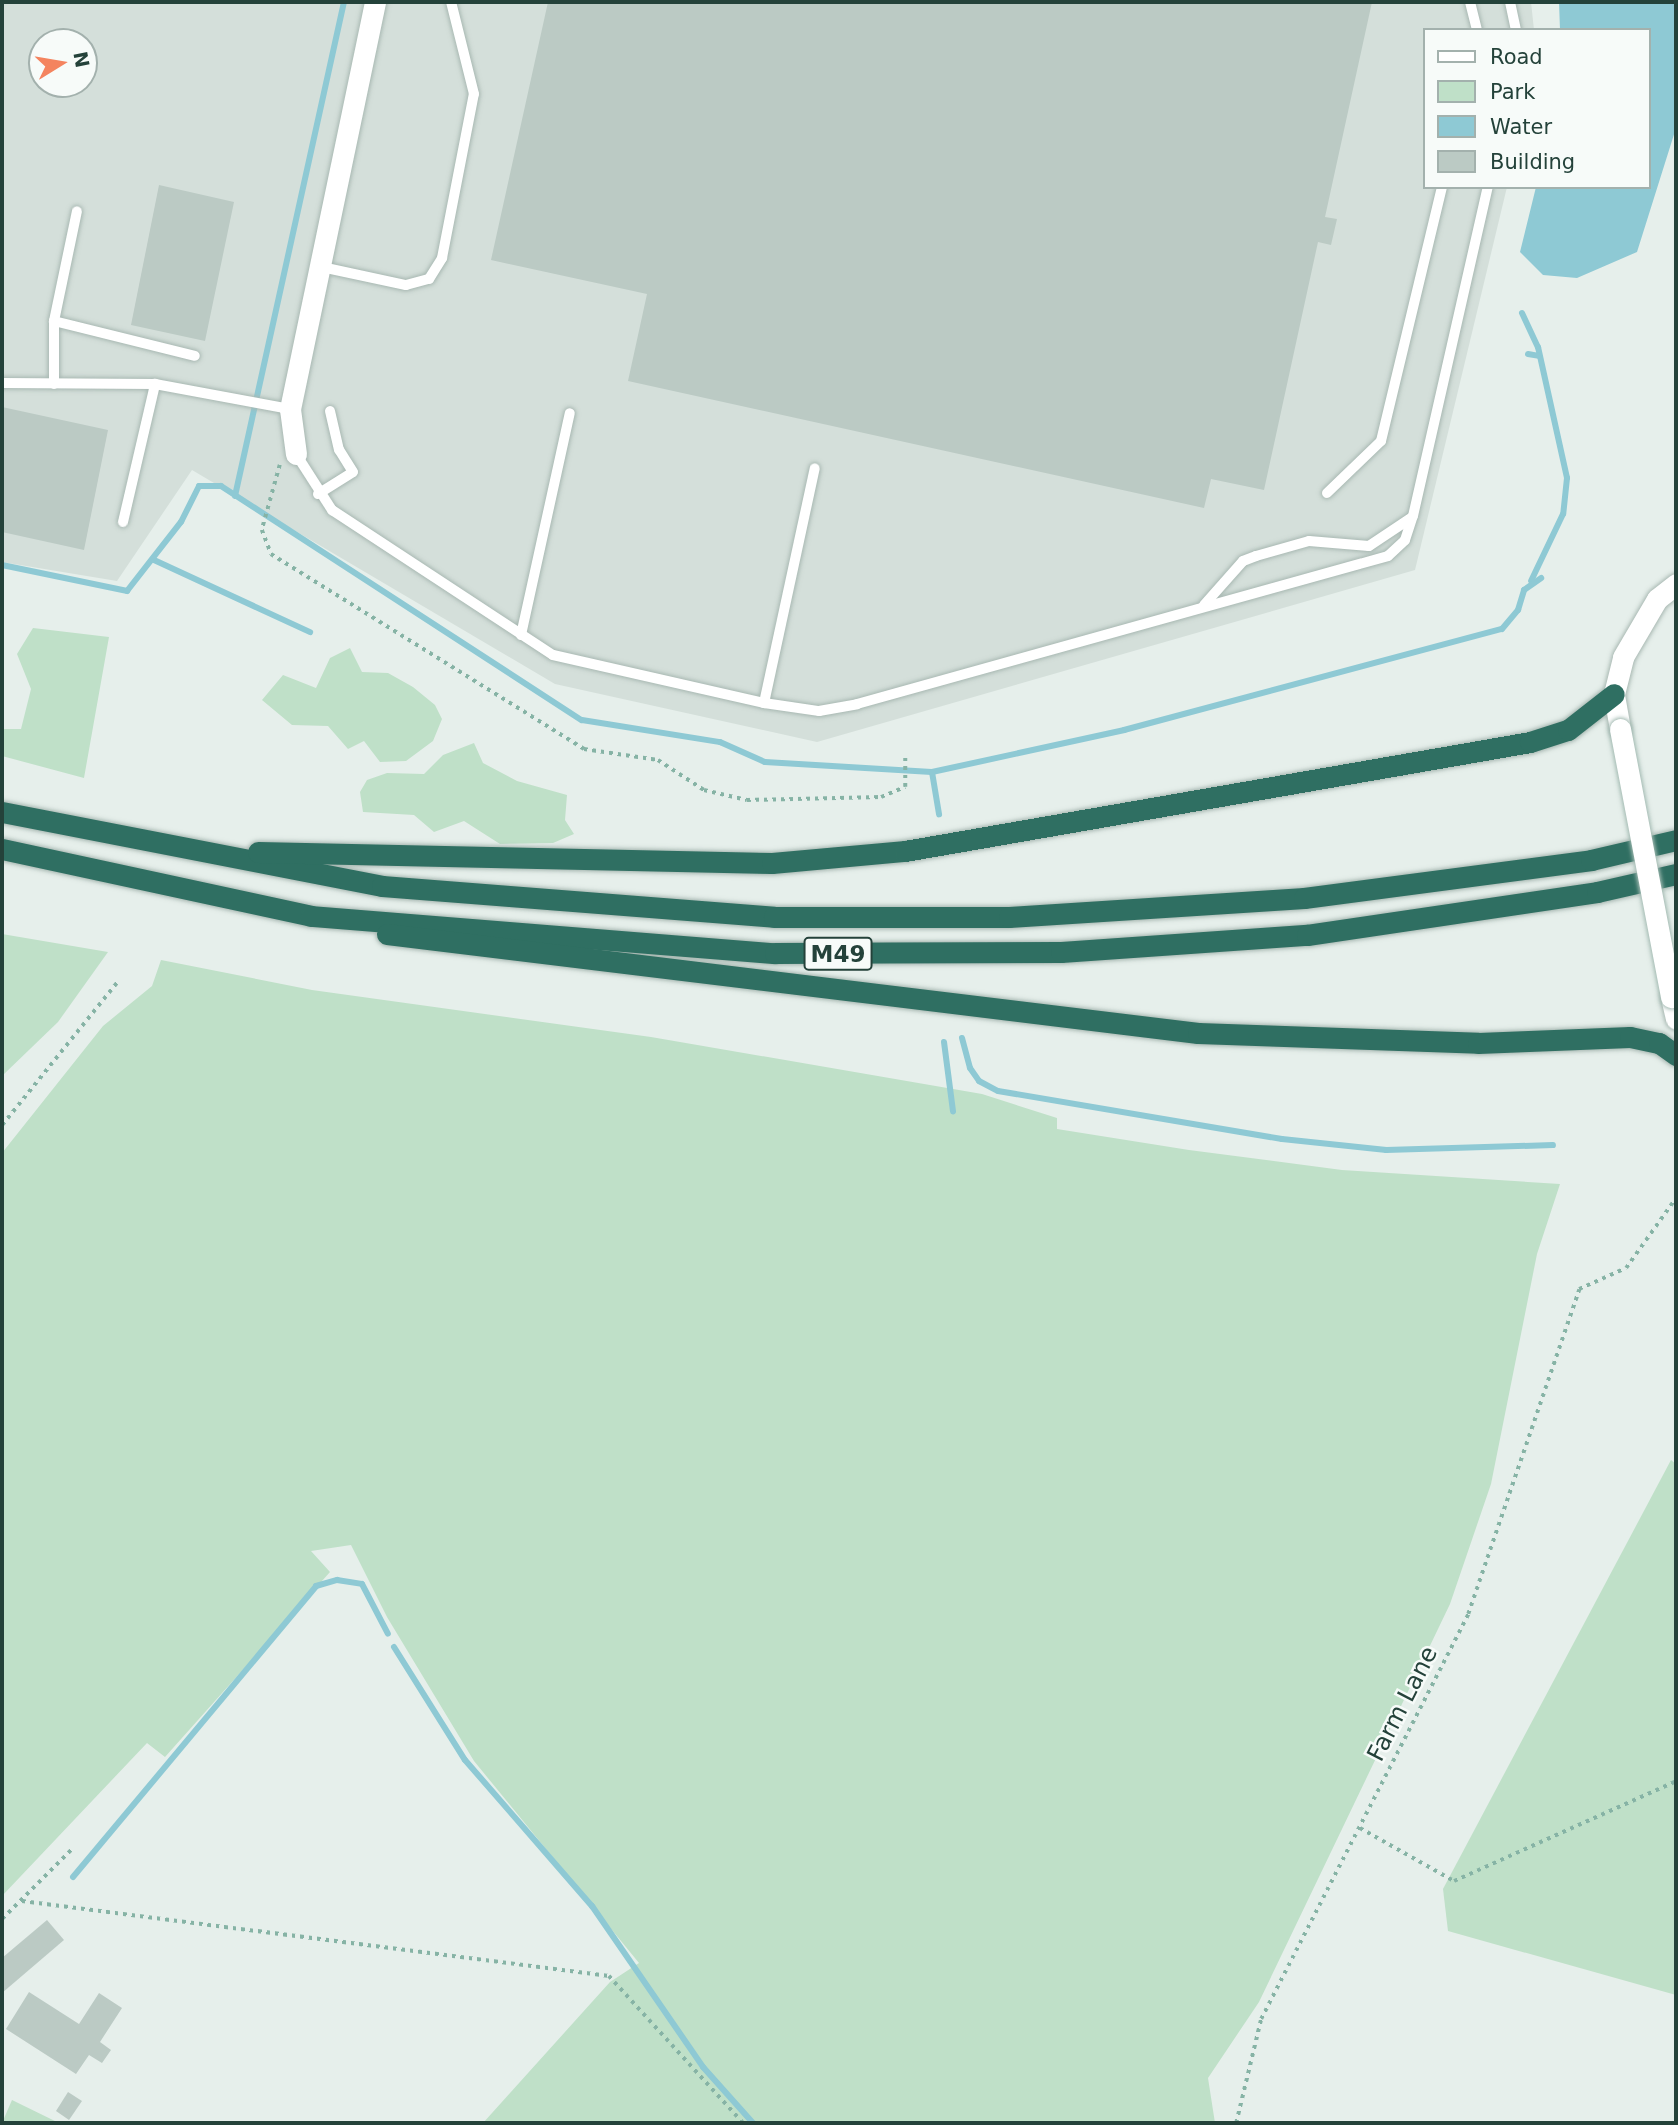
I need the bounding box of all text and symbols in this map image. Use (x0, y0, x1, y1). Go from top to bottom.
north arrow (28, 28, 98, 98)
legend (1422, 28, 1650, 189)
text: Road (1490, 45, 1543, 69)
text: N (69, 49, 94, 69)
text: Park (1490, 80, 1535, 104)
text: Water (1490, 115, 1552, 139)
text: Building (1490, 150, 1575, 174)
road number: M49 (803, 934, 873, 973)
street label: Farm Lane (1362, 1642, 1444, 1766)

